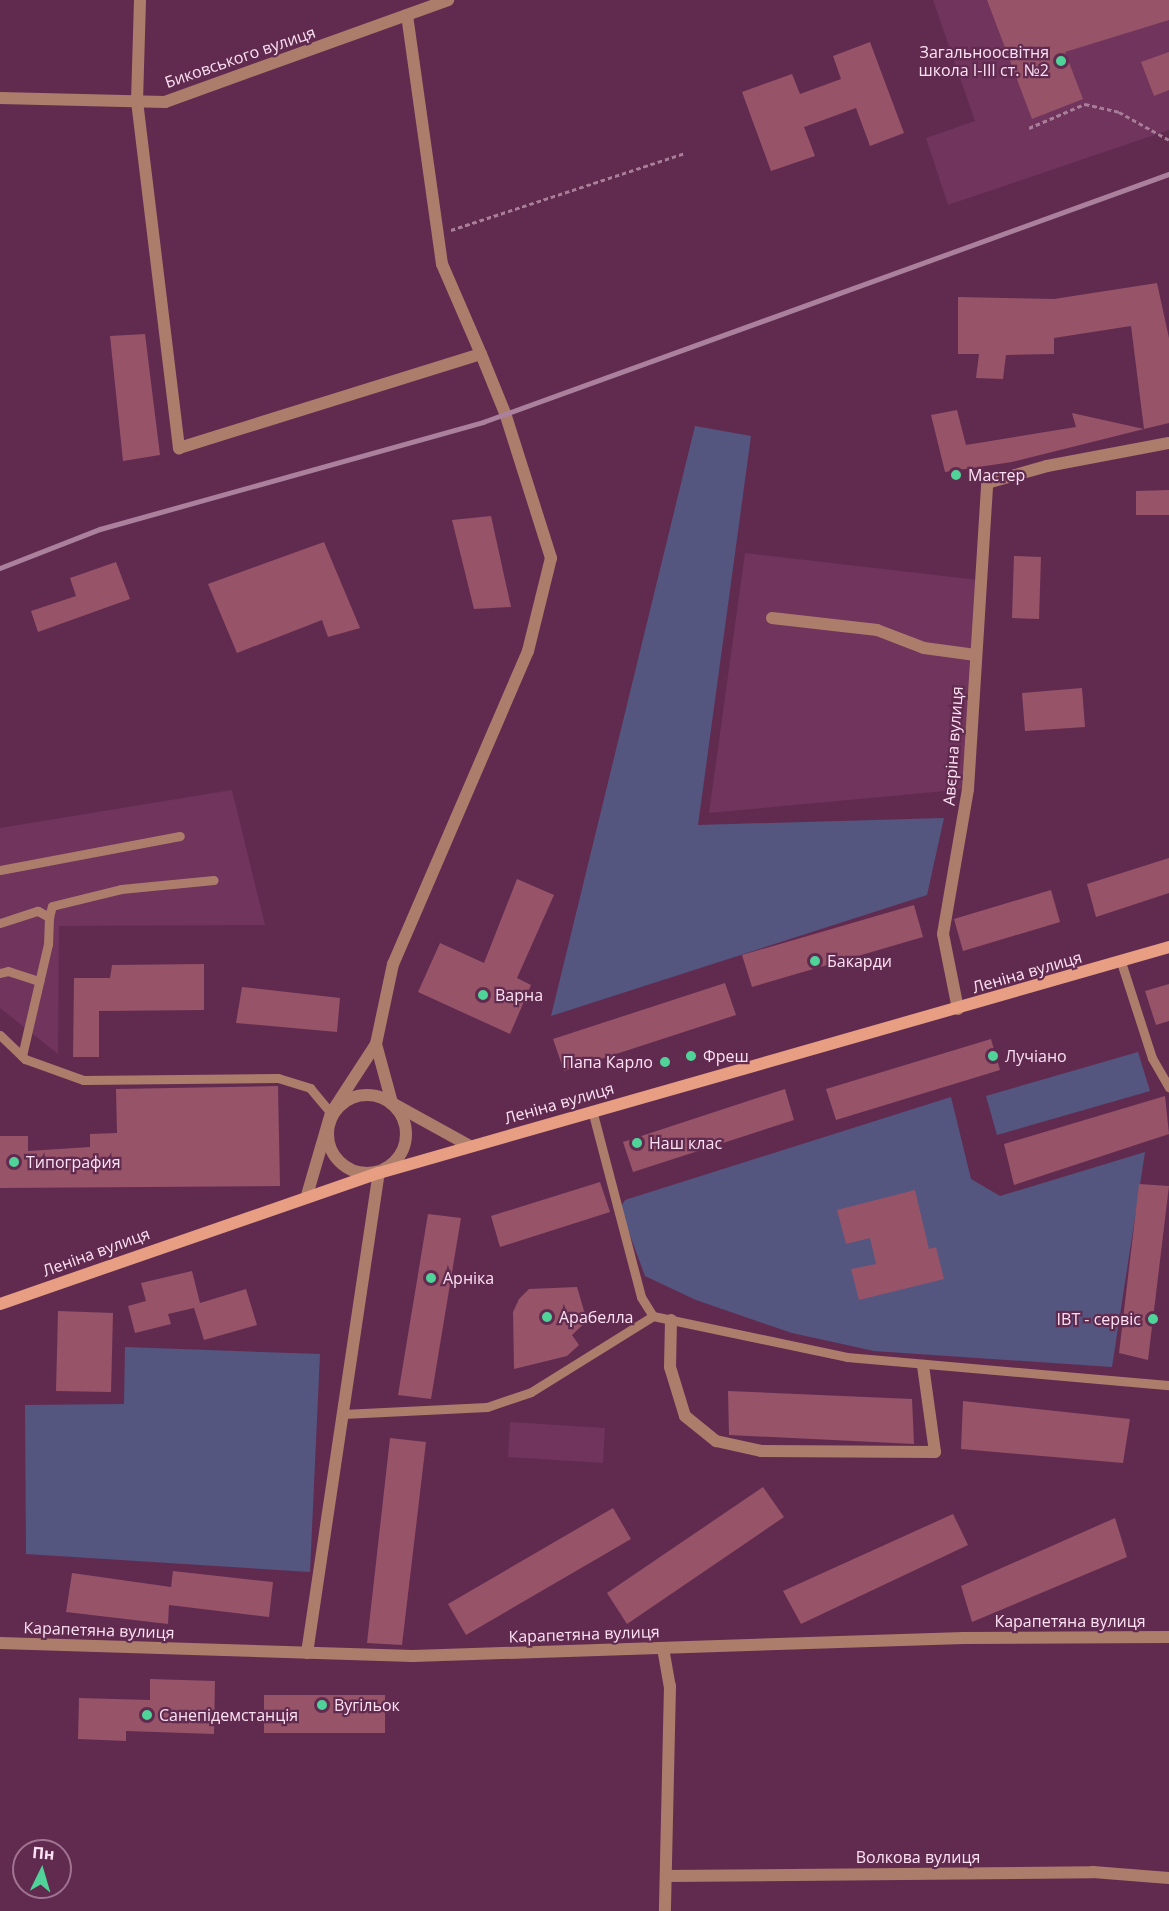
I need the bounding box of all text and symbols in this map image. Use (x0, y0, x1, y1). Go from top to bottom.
street label: Биковського вулиця (162, 22, 318, 92)
place label: Загальноосвітня школа І-ІІІ ст. №2 (918, 42, 1049, 80)
marker: Загальноосвітня школа І-ІІІ ст. №2 (1054, 54, 1068, 68)
place label: Мастер (968, 465, 1025, 485)
marker: Мастер (949, 468, 963, 482)
street label: Авєріна вулиця (939, 686, 967, 806)
street label: Леніна вулиця (970, 947, 1084, 997)
place label: Бакарди (827, 951, 892, 971)
marker: Бакарди (808, 954, 822, 968)
place label: Варна (495, 985, 543, 1005)
marker: Варна (476, 988, 490, 1002)
place label: Фреш (703, 1046, 749, 1066)
place label: Лучіано (1005, 1046, 1067, 1066)
marker: Фреш (684, 1049, 698, 1063)
marker: Лучіано (986, 1049, 1000, 1063)
place label: Папа Карло (562, 1052, 653, 1072)
marker: Папа Карло (658, 1055, 672, 1069)
street label: Леніна вулиця (502, 1078, 616, 1128)
place label: Наш клас (649, 1133, 722, 1153)
marker: Наш клас (630, 1136, 644, 1150)
place label: Типография (26, 1152, 121, 1172)
marker: Типография (7, 1155, 21, 1169)
street label: Леніна вулиця (40, 1224, 152, 1280)
place label: Арніка (443, 1268, 494, 1288)
marker: Арніка (424, 1271, 438, 1285)
place label: Арабелла (559, 1307, 634, 1327)
place label: ІВТ - сервіс (1057, 1309, 1141, 1329)
marker: Арабелла (540, 1310, 554, 1324)
marker: ІВТ - сервіс (1146, 1312, 1160, 1326)
street label: Карапетяна вулиця (994, 1611, 1146, 1631)
street label: Карапетяна вулиця (23, 1618, 175, 1642)
street label: Карапетяна вулиця (508, 1622, 660, 1646)
place label: Вугільок (334, 1695, 400, 1715)
marker: Вугільок (315, 1698, 329, 1712)
place label: Санепідемстанція (159, 1705, 298, 1725)
marker: Санепідемстанція (140, 1708, 154, 1722)
north arrow (12, 1839, 72, 1899)
text: Пн (31, 1841, 56, 1865)
street label: Волкова вулиця (856, 1847, 980, 1867)

